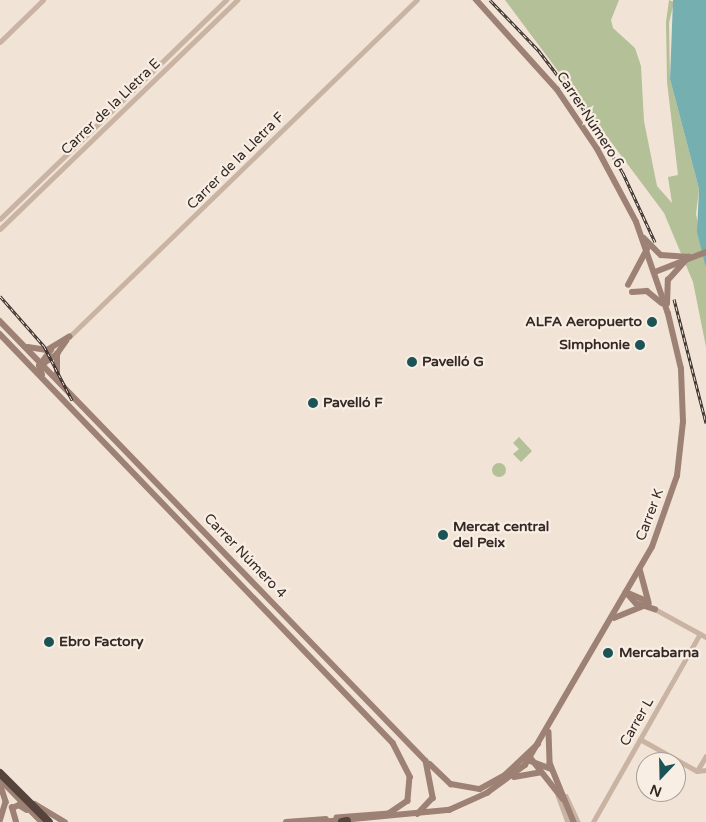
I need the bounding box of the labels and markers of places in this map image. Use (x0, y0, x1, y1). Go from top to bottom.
place label: ALFA Aeropuerto (525, 314, 642, 330)
marker: ALFA Aeropuerto (646, 316, 658, 328)
place label: Simphonie (559, 337, 630, 353)
marker: Simphonie (634, 339, 646, 351)
place label: Pavelló G (422, 354, 484, 370)
marker: Pavelló G (406, 356, 418, 368)
place label: Pavelló F (323, 395, 383, 411)
marker: Pavelló F (307, 397, 319, 409)
place label: Mercat central del Peix (453, 519, 549, 552)
marker: Mercat central del Peix (437, 529, 449, 541)
place label: Ebro Factory (59, 634, 143, 650)
marker: Ebro Factory (43, 636, 55, 648)
place label: Mercabarna (619, 645, 699, 661)
marker: Mercabarna (601, 646, 615, 660)

